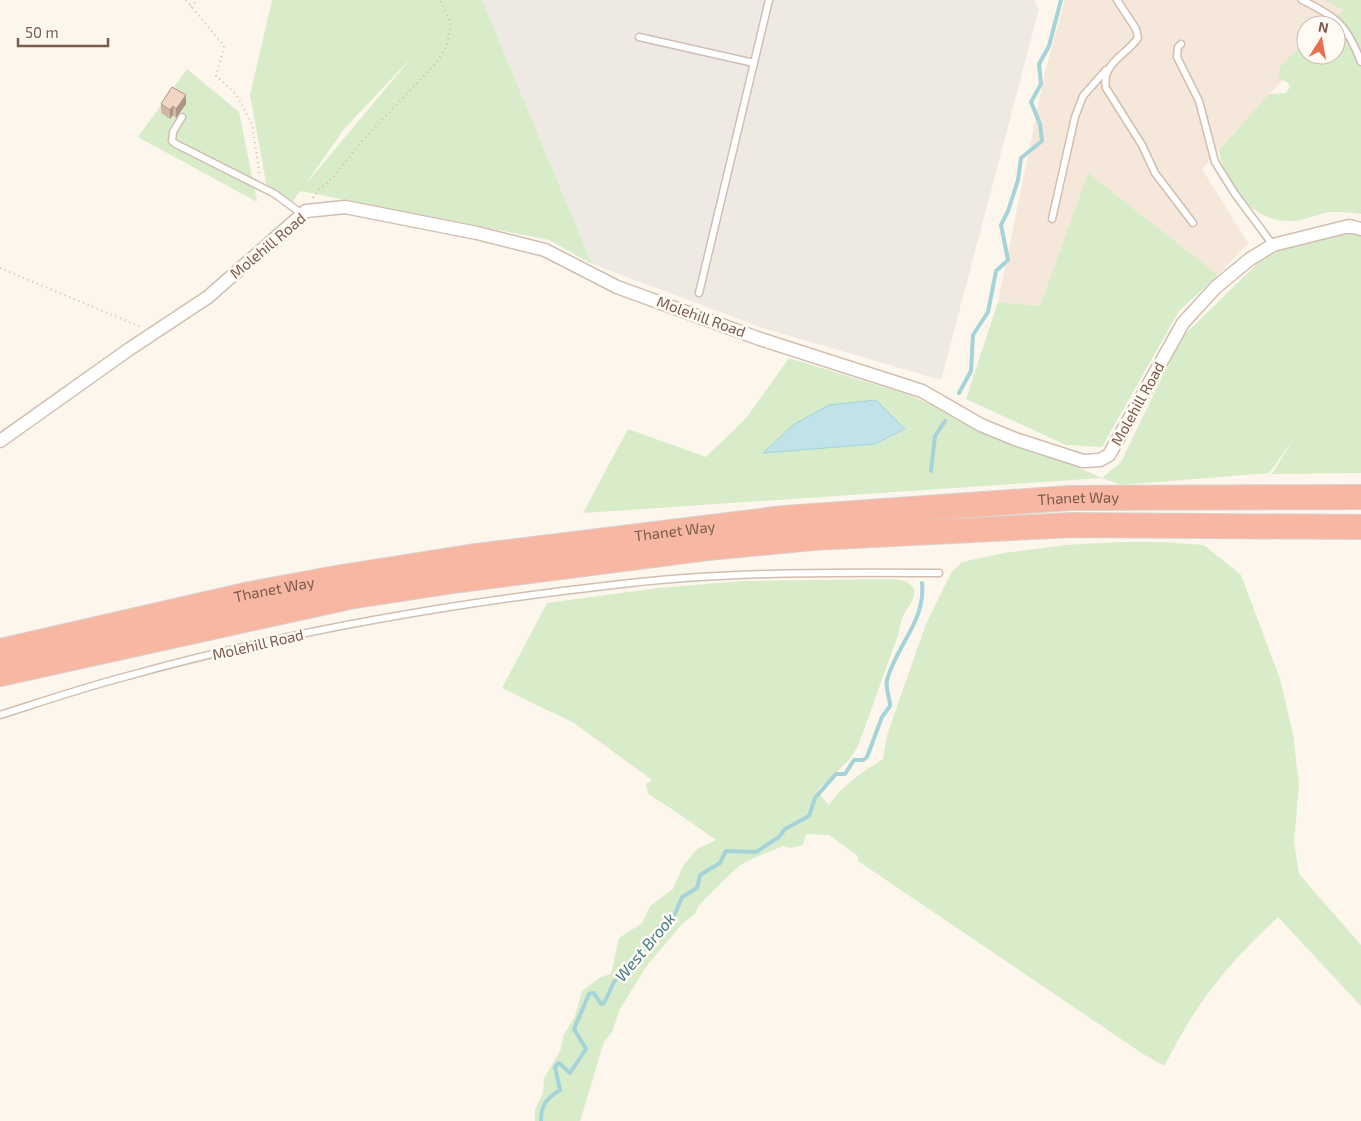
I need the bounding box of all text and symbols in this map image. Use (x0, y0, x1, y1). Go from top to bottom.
scale bar (18, 15, 108, 47)
north arrow (1296, 15, 1346, 65)
text: N (1317, 17, 1330, 36)
text: 50 m (25, 23, 59, 41)
street label: Molehill Road (226, 208, 309, 282)
street label: Molehill Road (655, 292, 748, 340)
street label: Molehill Road (1107, 358, 1168, 449)
street label: Thanet Way (1037, 488, 1119, 508)
street label: Thanet Way (633, 517, 716, 544)
street label: Thanet Way (232, 572, 316, 605)
street label: Molehill Road (210, 625, 305, 663)
water label: West Brook (610, 909, 679, 985)

